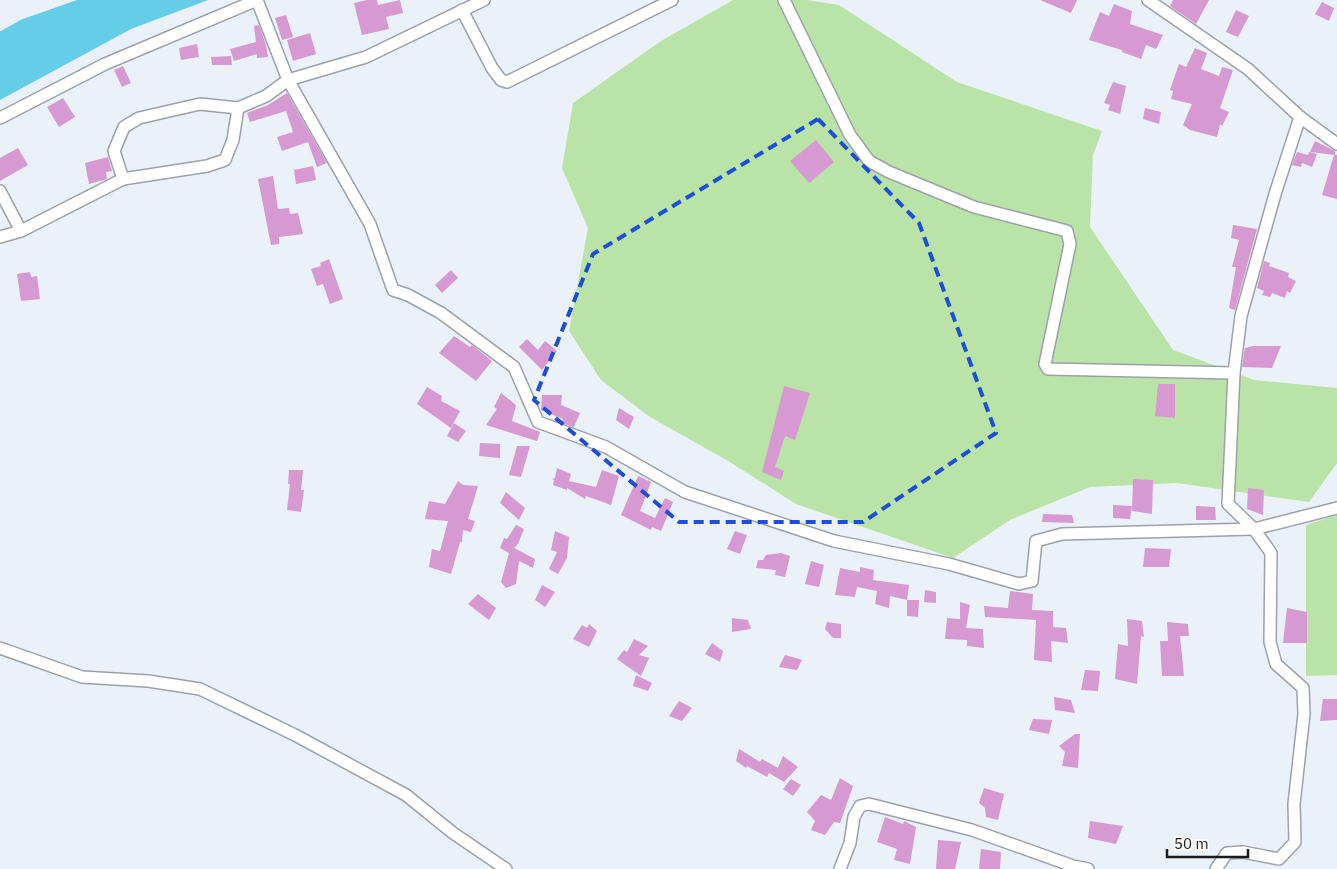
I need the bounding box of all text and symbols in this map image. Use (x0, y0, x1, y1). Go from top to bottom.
scale bar (1167, 826, 1248, 858)
text: 50 m (1174, 834, 1209, 853)

